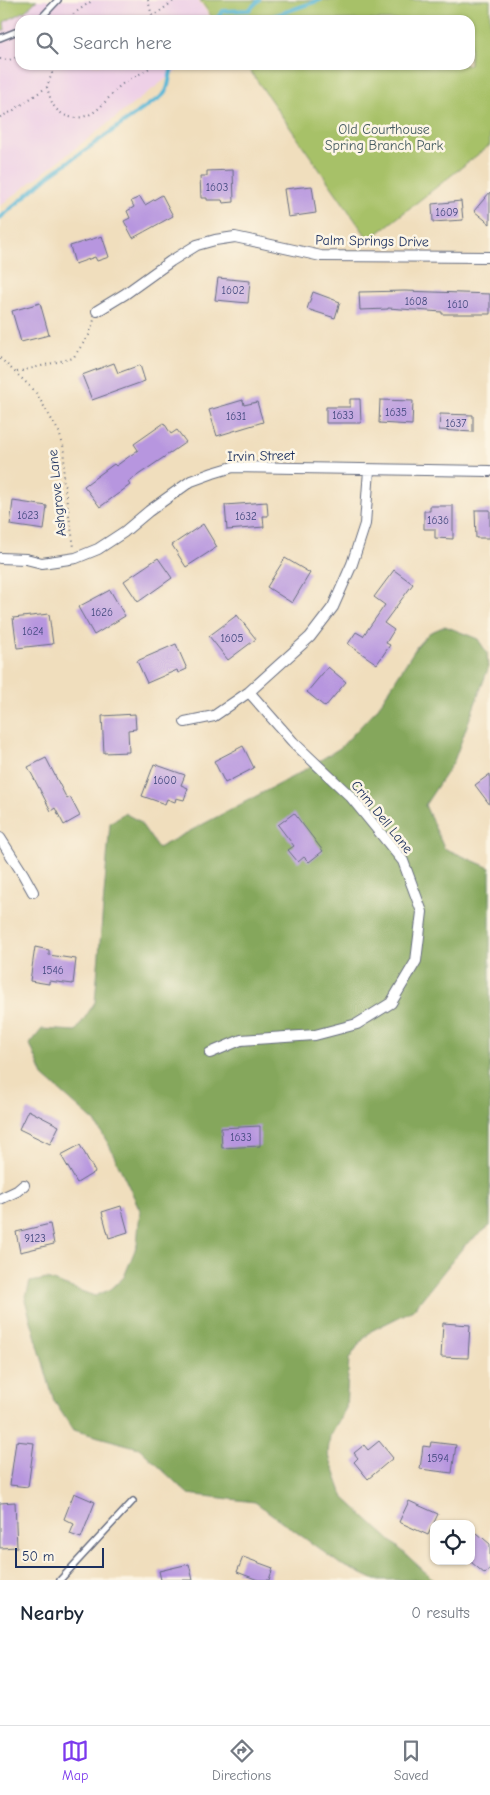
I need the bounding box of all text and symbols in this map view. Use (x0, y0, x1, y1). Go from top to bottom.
search box (15, 15, 475, 70)
icon: search (33, 29, 61, 57)
text: Search here (73, 32, 172, 54)
park label: Old Courthouse Spring Branch Park (325, 121, 443, 154)
house number: 1603 (206, 181, 228, 194)
house number: 1609 (436, 206, 459, 219)
street label: Palm Springs Drive (315, 232, 429, 250)
house number: 1602 (222, 284, 245, 297)
house number: 1608 (405, 295, 428, 308)
house number: 1610 (447, 298, 469, 311)
house number: 1635 (385, 406, 407, 419)
house number: 1633 (332, 409, 354, 422)
house number: 1631 (226, 410, 246, 423)
house number: 1637 (445, 417, 467, 430)
street label: Irvin Street (227, 447, 296, 465)
street label: Ashgrove Lane (44, 449, 70, 537)
house number: 1623 (17, 509, 39, 522)
house number: 1632 (235, 510, 257, 523)
house number: 1636 (427, 514, 449, 527)
house number: 1626 (91, 606, 113, 619)
house number: 1624 (22, 625, 44, 638)
house number: 1605 (221, 632, 244, 645)
house number: 1600 (153, 774, 177, 787)
street label: Crim Dell Lane (347, 777, 417, 857)
house number: 1546 (42, 964, 64, 977)
house number: 1633 (230, 1131, 252, 1144)
house number: 9123 (24, 1232, 46, 1245)
house number: 1594 (427, 1452, 449, 1465)
map controls (430, 1520, 475, 1565)
button: locate (430, 1520, 475, 1565)
scale bar (15, 1545, 104, 1568)
text: 50 m (22, 1548, 54, 1565)
text: Nearby (20, 1601, 84, 1625)
text: 0 results (411, 1604, 470, 1622)
tab: Map (61, 1737, 89, 1784)
tab: Directions (212, 1737, 271, 1784)
tab: Saved (394, 1737, 429, 1784)

